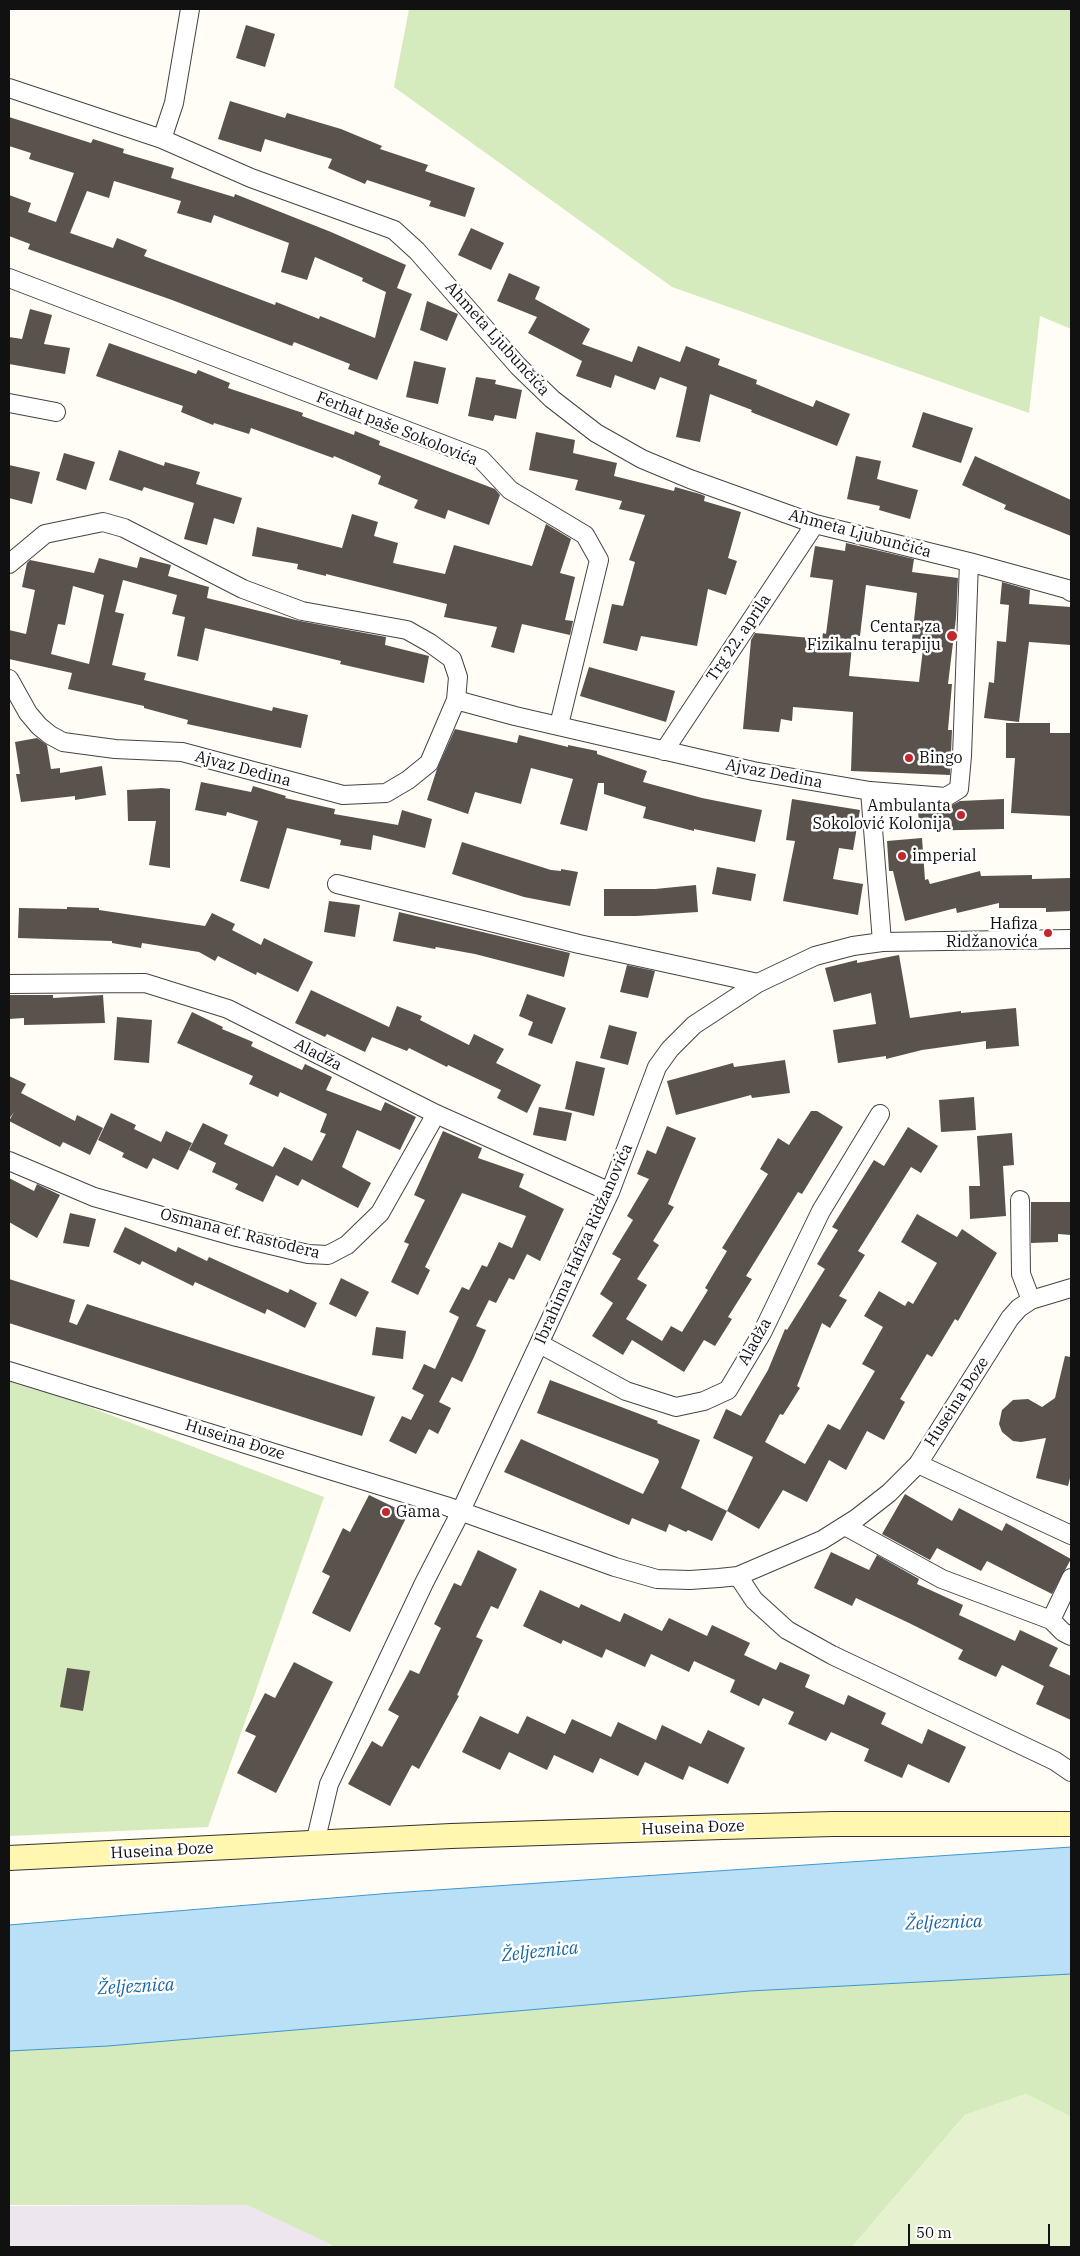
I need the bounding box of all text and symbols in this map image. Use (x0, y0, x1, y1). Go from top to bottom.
street label: Ahmeta Ljubunčića (441, 278, 553, 400)
street label: Ferhat paše Sokolovića (313, 388, 481, 470)
street label: Ahmeta Ljubunčića (787, 506, 933, 562)
street label: Trg 22. aprila (703, 591, 775, 685)
place label: Centar za Fizikalnu terapiju (807, 617, 941, 655)
marker: Centar za Fizikalnu terapiju (945, 629, 959, 643)
street label: Ajvaz Dedina (193, 747, 293, 791)
place label: Bingo (919, 748, 963, 768)
marker: Bingo (903, 752, 915, 764)
street label: Ajvaz Dedina (724, 755, 824, 793)
place label: Ambulanta Sokolović Kolonija (813, 796, 951, 834)
marker: Ambulanta Sokolović Kolonija (955, 809, 967, 821)
place label: imperial (912, 846, 976, 866)
marker: imperial (896, 850, 908, 862)
place label: Hafiza Ridžanovića (946, 914, 1038, 952)
marker: Hafiza Ridžanovića (1042, 927, 1054, 939)
street label: Aladža (291, 1035, 345, 1075)
street label: Ibrahima Hafiza Ridžanovića (531, 1141, 637, 1347)
street label: Osmana ef. Rastodera (158, 1205, 322, 1263)
street label: Aladža (734, 1315, 776, 1369)
street label: Huseina Đoze (921, 1353, 993, 1451)
street label: Huseina Đoze (183, 1416, 287, 1464)
place label: Gama (396, 1502, 440, 1522)
marker: Gama (380, 1506, 392, 1518)
street label: Huseina Đoze (641, 1817, 745, 1839)
street label: Huseina Đoze (110, 1839, 214, 1863)
water label: Željeznica (905, 1911, 983, 1935)
water label: Željeznica (500, 1937, 580, 1967)
water label: Željeznica (97, 1974, 175, 2000)
scale bar (910, 2214, 1052, 2246)
text: 50 m (916, 2223, 952, 2242)

